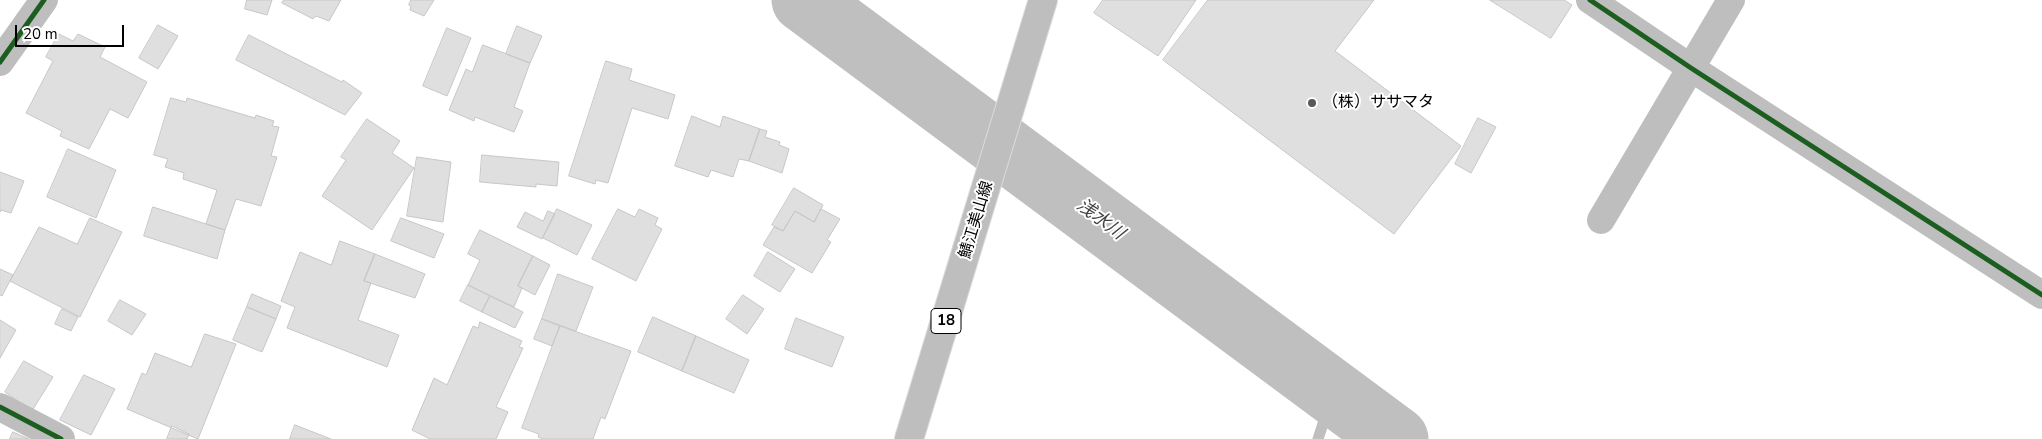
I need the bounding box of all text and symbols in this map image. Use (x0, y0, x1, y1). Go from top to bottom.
scale bar (18, 15, 126, 47)
text: 20 m (23, 24, 58, 44)
place label: （株）ササマタ (1322, 93, 1434, 113)
marker: （株）ササマタ (1306, 97, 1318, 109)
street label: 鯖江美山線 (956, 179, 998, 261)
water label: 浅水川 (1072, 195, 1128, 245)
road number: 18 (931, 308, 961, 334)

